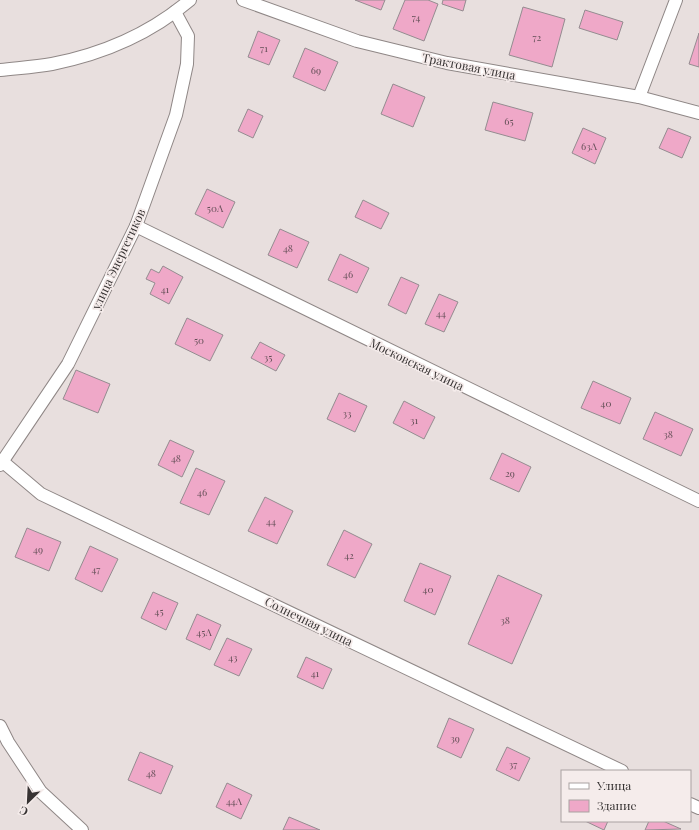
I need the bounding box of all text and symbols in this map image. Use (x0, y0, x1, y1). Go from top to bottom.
house number: 74 (412, 10, 420, 24)
house number: 72 (533, 30, 542, 44)
house number: 71 (260, 41, 268, 55)
street label: Трактовая улица (421, 49, 517, 83)
house number: 69 (311, 63, 321, 77)
house number: 65 (504, 114, 514, 128)
house number: 63А (581, 139, 598, 153)
house number: 50А (207, 201, 224, 215)
street label: улица Энергетиков (87, 206, 149, 313)
house number: 48 (283, 241, 293, 255)
house number: 46 (343, 267, 353, 281)
house number: 41 (161, 282, 170, 296)
house number: 44 (436, 306, 446, 320)
house number: 50 (194, 333, 204, 347)
street label: Московская улица (367, 334, 467, 394)
house number: 35 (264, 350, 272, 364)
house number: 40 (601, 396, 611, 410)
house number: 33 (342, 406, 352, 420)
house number: 31 (410, 413, 418, 427)
house number: 38 (663, 427, 673, 441)
house number: 48 (171, 451, 181, 465)
house number: 29 (505, 466, 515, 480)
house number: 46 (197, 485, 207, 499)
house number: 44 (266, 514, 276, 528)
house number: 49 (33, 542, 43, 556)
house number: 42 (344, 548, 354, 562)
house number: 47 (92, 562, 100, 576)
house number: 40 (423, 582, 433, 596)
street label: Солнечная улица (262, 593, 356, 649)
house number: 45 (154, 604, 164, 618)
house number: 38 (500, 613, 510, 627)
house number: 45А (196, 625, 212, 639)
house number: 43 (228, 650, 238, 664)
house number: 41 (311, 666, 320, 680)
house number: 39 (450, 731, 460, 745)
house number: 37 (509, 757, 517, 771)
house number: 48 (146, 766, 156, 780)
legend (561, 770, 691, 822)
text: Улица (596, 777, 631, 793)
north arrow (8, 782, 48, 822)
house number: 44А (226, 794, 243, 808)
text: Здание (597, 797, 637, 813)
text: С (17, 803, 30, 820)

